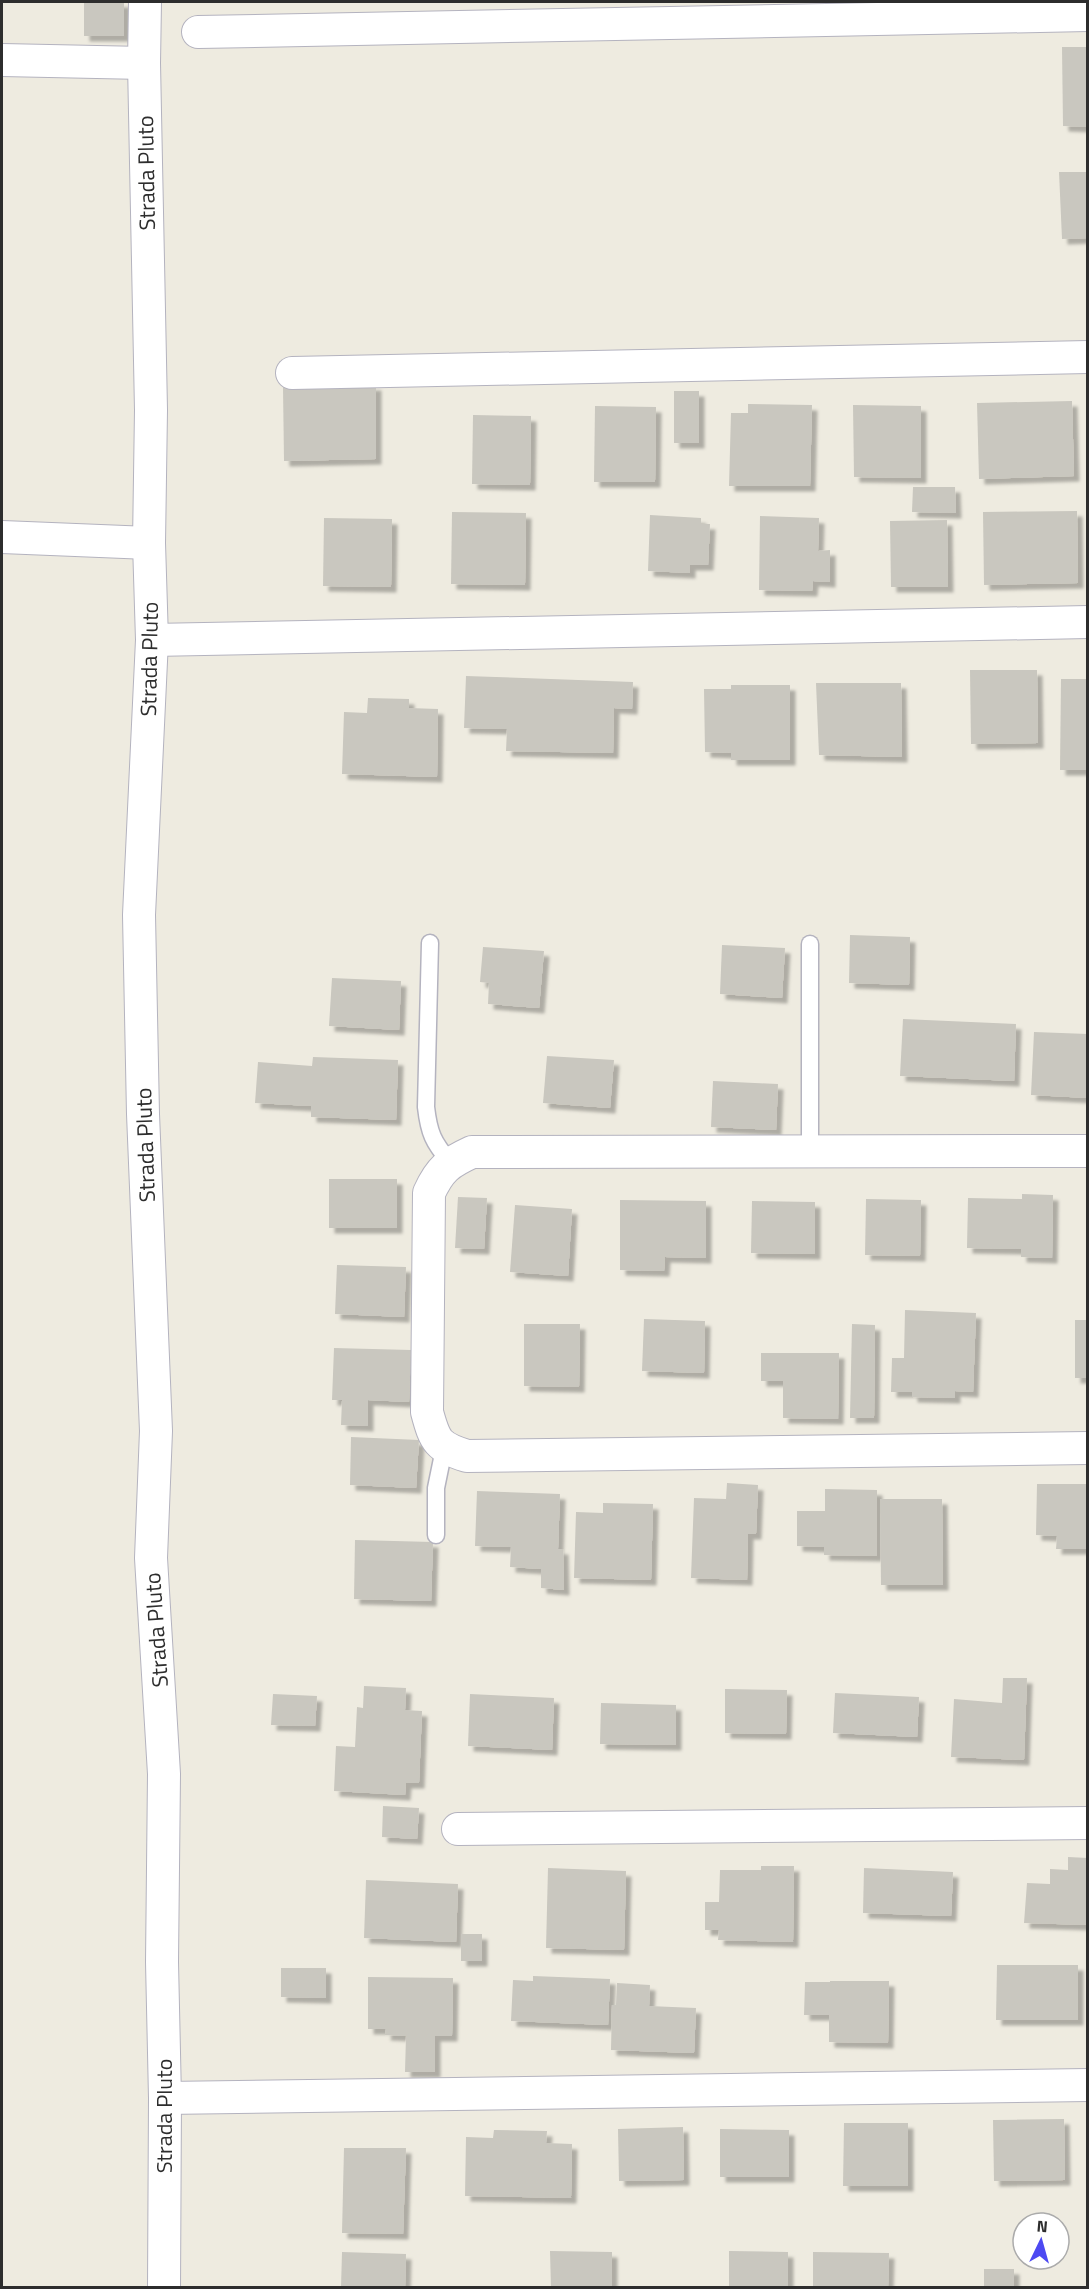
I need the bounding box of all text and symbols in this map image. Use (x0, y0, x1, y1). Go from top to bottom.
street label: Strada Pluto (128, 115, 164, 231)
street label: Strada Pluto (131, 601, 167, 717)
street label: Strada Pluto (126, 1087, 164, 1203)
street label: Strada Pluto (135, 1572, 177, 1688)
street label: Strada Pluto (147, 2059, 181, 2173)
north arrow (1011, 2211, 1071, 2271)
text: N (1036, 2214, 1049, 2238)

